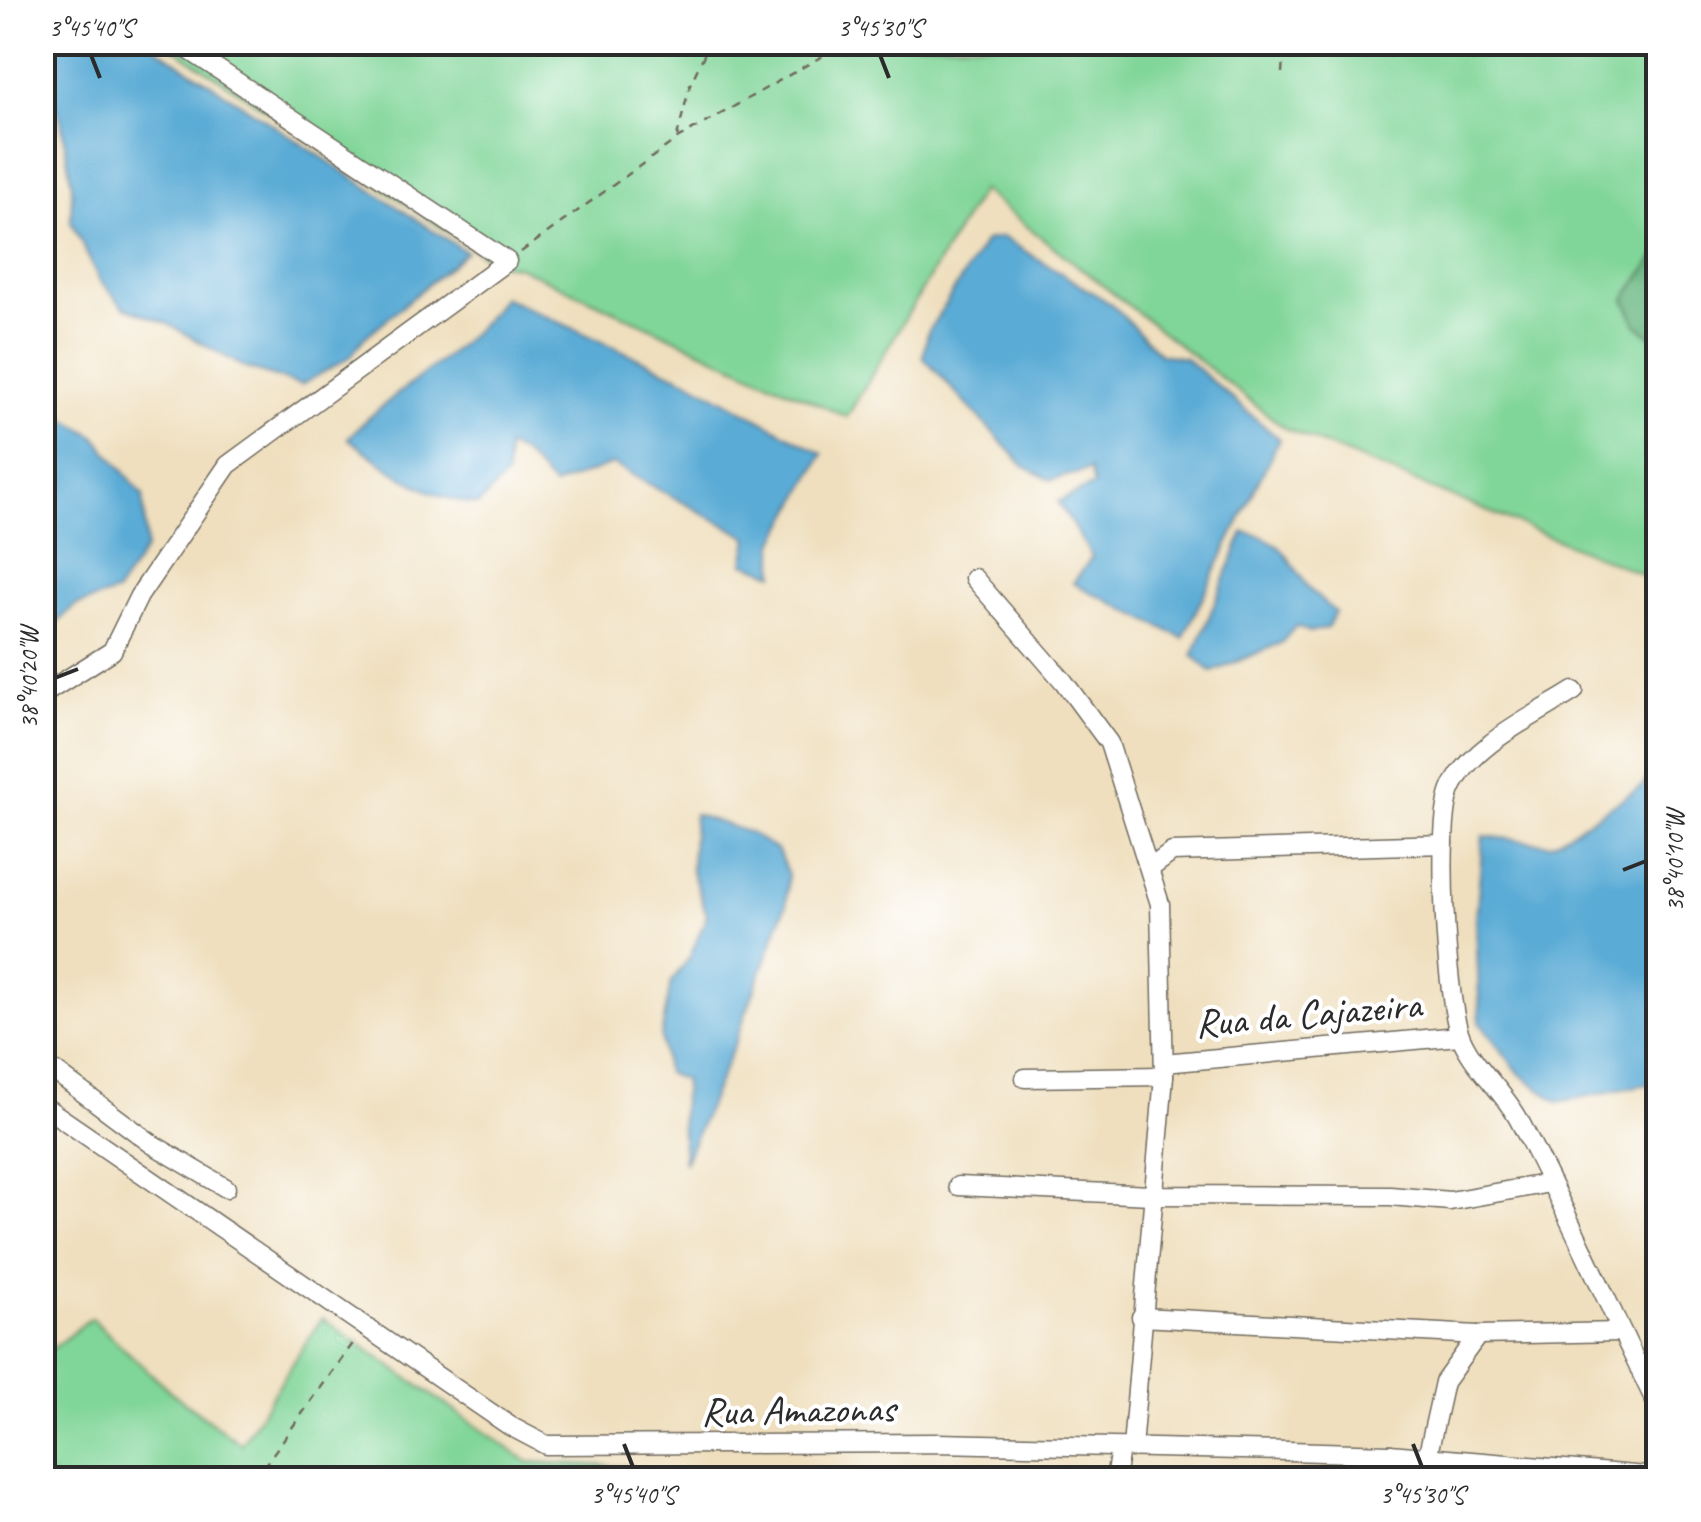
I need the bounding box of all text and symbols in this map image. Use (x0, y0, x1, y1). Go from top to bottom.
text: 3°45'40"S (49, 12, 138, 44)
text: 3°45'30"S (838, 12, 927, 44)
text: 38°40'20"W (13, 623, 45, 729)
text: 38°40'10"W (1659, 806, 1691, 912)
street label: Rua da Cajazeira (1193, 979, 1426, 1049)
street label: Rua Amazonas (701, 1383, 899, 1437)
text: 3°45'40"S (591, 1479, 680, 1511)
text: 3°45'30"S (1380, 1479, 1469, 1511)

